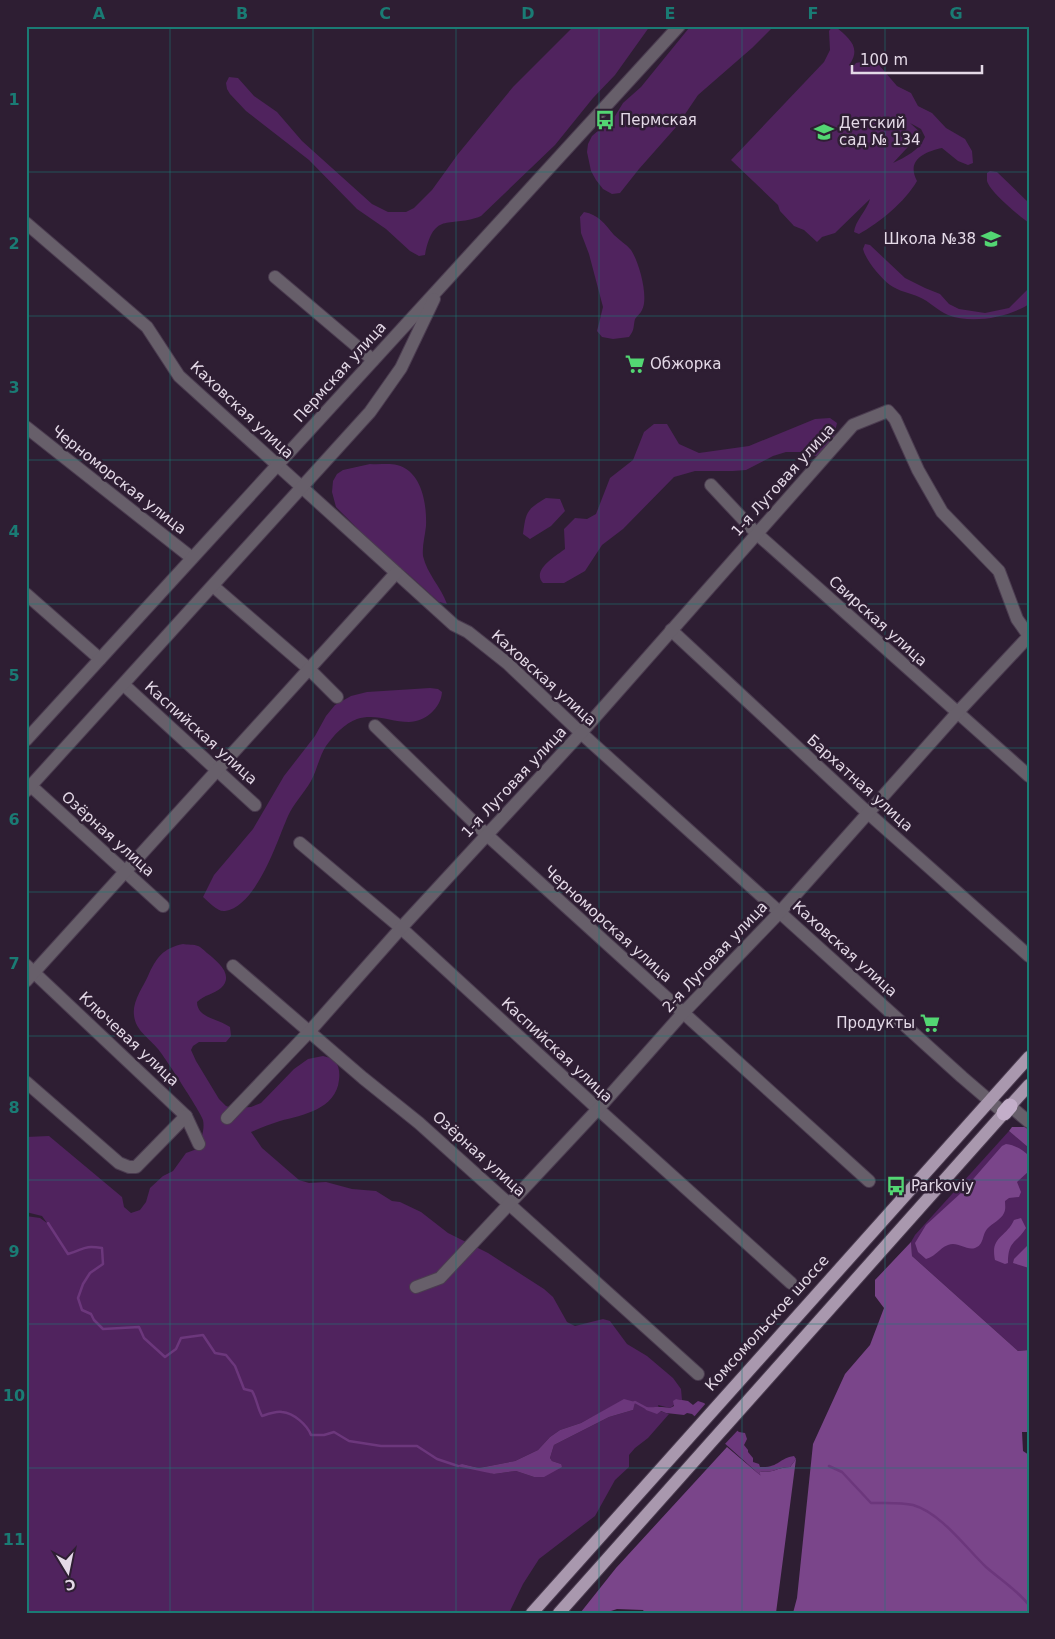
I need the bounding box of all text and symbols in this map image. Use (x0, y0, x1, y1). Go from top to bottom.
text: A (93, 4, 106, 23)
text: B (236, 4, 248, 23)
text: C (379, 4, 391, 23)
text: D (521, 4, 535, 23)
text: E (665, 4, 675, 23)
text: F (808, 4, 818, 23)
text: G (949, 4, 963, 23)
scale bar (852, 42, 982, 74)
text: 100 m (860, 51, 908, 69)
text: 1 (8, 90, 20, 109)
bus stop icon: Пермская (594, 109, 616, 131)
place label: Пермская (620, 111, 697, 129)
place label: Детский сад № 134 (839, 114, 921, 149)
school or university icon: Детский сад № 134 (813, 121, 835, 143)
school or university icon: Школа №38 (980, 228, 1002, 250)
place label: Школа №38 (883, 230, 976, 248)
text: 2 (8, 234, 20, 253)
street label: Пермская улица (290, 318, 390, 426)
supermarket icon: Обжорка (624, 353, 646, 375)
place label: Обжорка (650, 355, 722, 373)
street label: Каховская улица (187, 358, 297, 462)
text: 3 (8, 378, 20, 397)
street label: 1-я Луговая улица (728, 420, 838, 540)
street label: Черноморская улица (48, 422, 190, 538)
text: 4 (8, 522, 20, 541)
street label: Свирская улица (825, 572, 931, 670)
street label: Каховская улица (488, 626, 600, 730)
text: 5 (8, 666, 20, 685)
street label: Каспийская улица (141, 678, 261, 788)
street label: 1-я Луговая улица (458, 723, 570, 841)
street label: Бархатная улица (803, 731, 917, 835)
street label: Озёрная улица (58, 788, 158, 880)
text: 6 (8, 810, 20, 829)
street label: Черноморская улица (540, 862, 676, 986)
street label: Каховская улица (789, 897, 901, 1001)
street label: 2-я Луговая улица (659, 898, 771, 1016)
text: 7 (8, 954, 20, 973)
street label: Ключевая улица (75, 988, 183, 1090)
street label: Каспийская улица (498, 994, 616, 1106)
supermarket icon: Продукты (919, 1012, 941, 1034)
place label: Продукты (836, 1014, 915, 1032)
text: 8 (8, 1098, 20, 1117)
street label: Озёрная улица (429, 1108, 529, 1200)
bus stop icon: Parkoviy (885, 1175, 907, 1197)
place label: Parkoviy (911, 1177, 974, 1195)
text: 9 (8, 1242, 20, 1261)
street label: Комсомольское шоссе (701, 1251, 833, 1395)
text: 10 (3, 1386, 25, 1405)
text: 11 (3, 1530, 25, 1549)
north arrow (42, 1546, 92, 1596)
text: С (64, 1576, 77, 1594)

